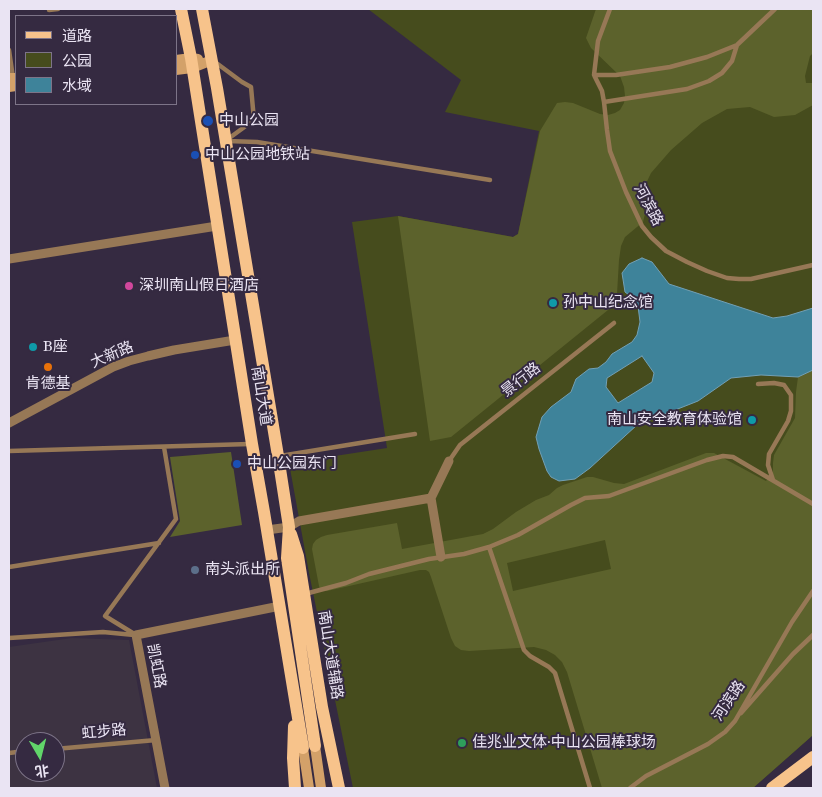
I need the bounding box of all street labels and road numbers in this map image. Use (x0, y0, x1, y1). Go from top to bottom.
street label: 河滨路 (629, 181, 667, 229)
street label: 大新路 (88, 338, 136, 372)
street label: 景行路 (498, 359, 544, 401)
street label: 南山大道 (247, 365, 275, 427)
street label: 南山大道辅路 (314, 609, 346, 701)
street label: 凯虹路 (143, 642, 169, 690)
street label: 河滨路 (709, 677, 749, 725)
street label: 虹步路 (81, 721, 127, 743)

